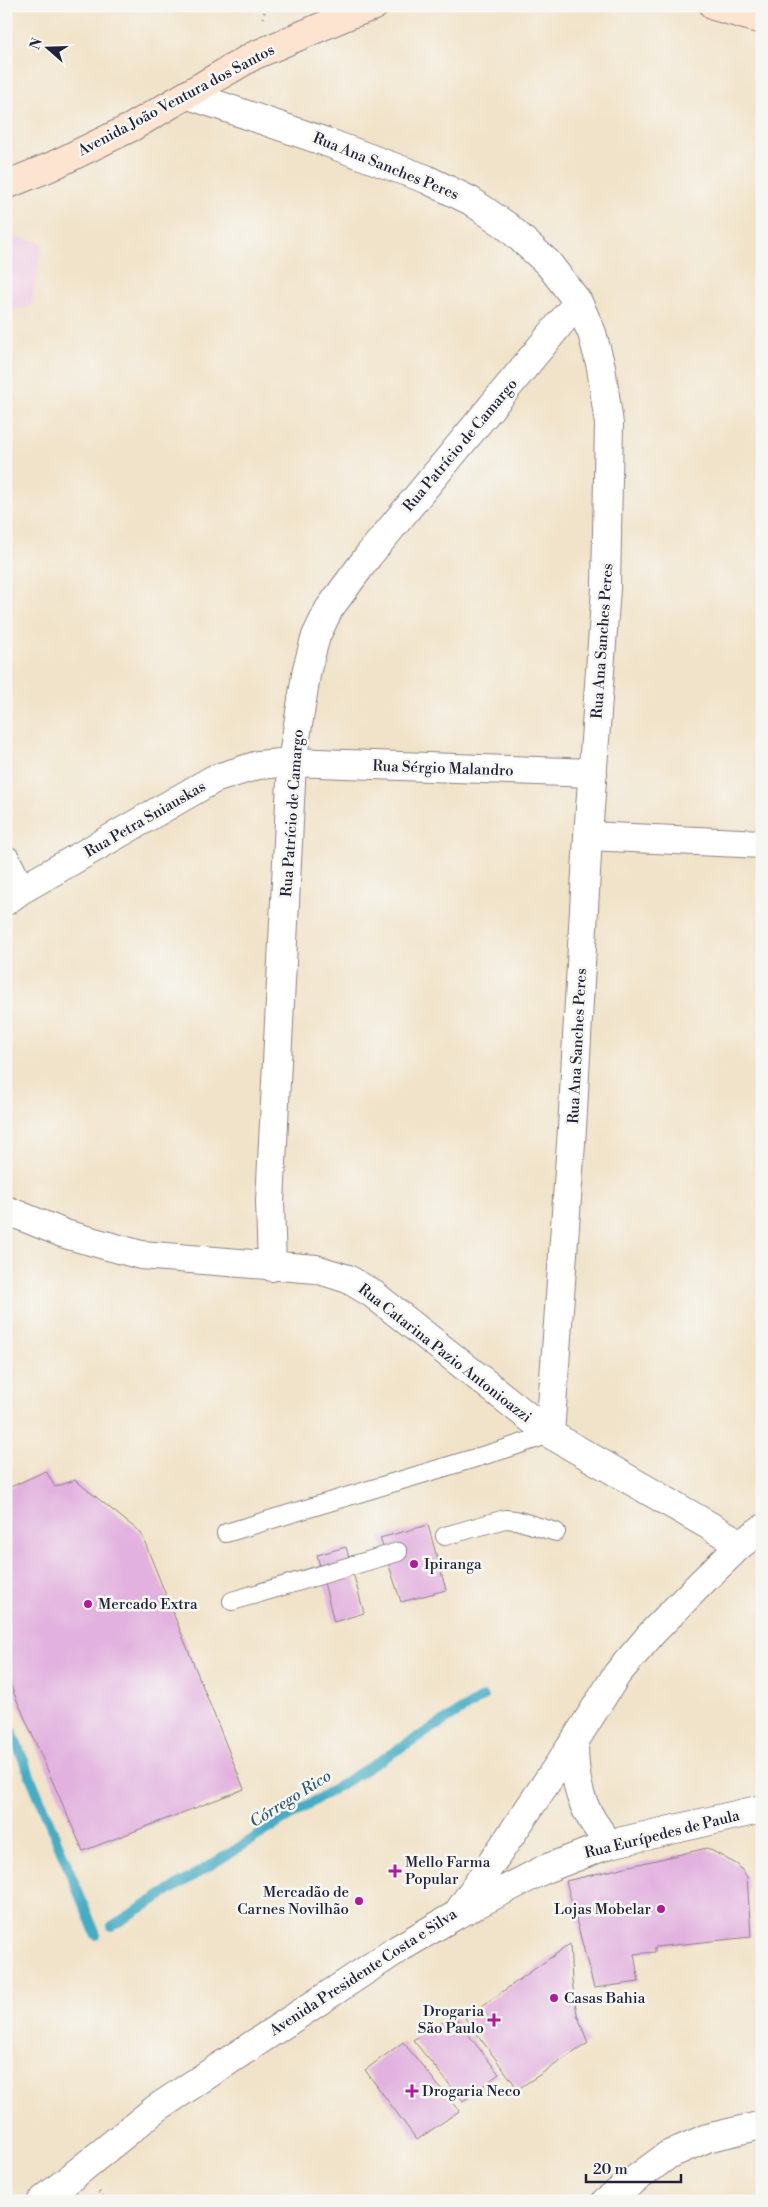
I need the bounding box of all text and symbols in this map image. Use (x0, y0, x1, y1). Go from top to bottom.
north arrow (22, 22, 72, 72)
text: N (26, 36, 47, 52)
street label: Avenida João Ventura dos Santos (74, 40, 278, 161)
street label: Rua Ana Sanches Peres (310, 129, 462, 204)
street label: Rua Patrício de Camargo (399, 375, 522, 516)
street label: Rua Ana Sanches Peres (588, 563, 617, 719)
street label: Rua Patrício de Camargo (277, 729, 308, 898)
street label: Rua Sérgio Malandro (372, 757, 514, 780)
street label: Rua Petra Sniauskas (81, 777, 209, 862)
street label: Rua Ana Sanches Peres (564, 968, 591, 1124)
street label: Rua Catarina Pazio Antonioazzi (354, 1280, 535, 1427)
place label: Ipiranga (424, 1555, 482, 1574)
marker: Ipiranga (408, 1558, 420, 1570)
place label: Mercado Extra (98, 1595, 198, 1614)
marker: Mercado Extra (82, 1598, 94, 1610)
water label: Córrego Rico (246, 1766, 335, 1832)
street label: Rua Eurípedes de Paula (583, 1806, 742, 1863)
place label: Mello Farma Popular (405, 1853, 491, 1889)
marker: Mello Farma Popular (389, 1865, 401, 1877)
place label: Mercadão de Carnes Novilhão (237, 1883, 349, 1919)
marker: Mercadão de Carnes Novilhão (353, 1895, 365, 1907)
place label: Lojas Mobelar (554, 1900, 652, 1919)
marker: Lojas Mobelar (655, 1903, 667, 1915)
street label: Avenida Presidente Costa e Silva (265, 1904, 461, 2041)
place label: Casas Bahia (564, 1989, 646, 2008)
marker: Casas Bahia (548, 1992, 560, 2004)
place label: Drogaria São Paulo (418, 2002, 484, 2038)
marker: Drogaria São Paulo (488, 2014, 500, 2026)
place label: Drogaria Neco (422, 2082, 521, 2101)
marker: Drogaria Neco (406, 2085, 418, 2097)
scale bar (586, 2152, 680, 2184)
text: 20 m (593, 2160, 628, 2179)

